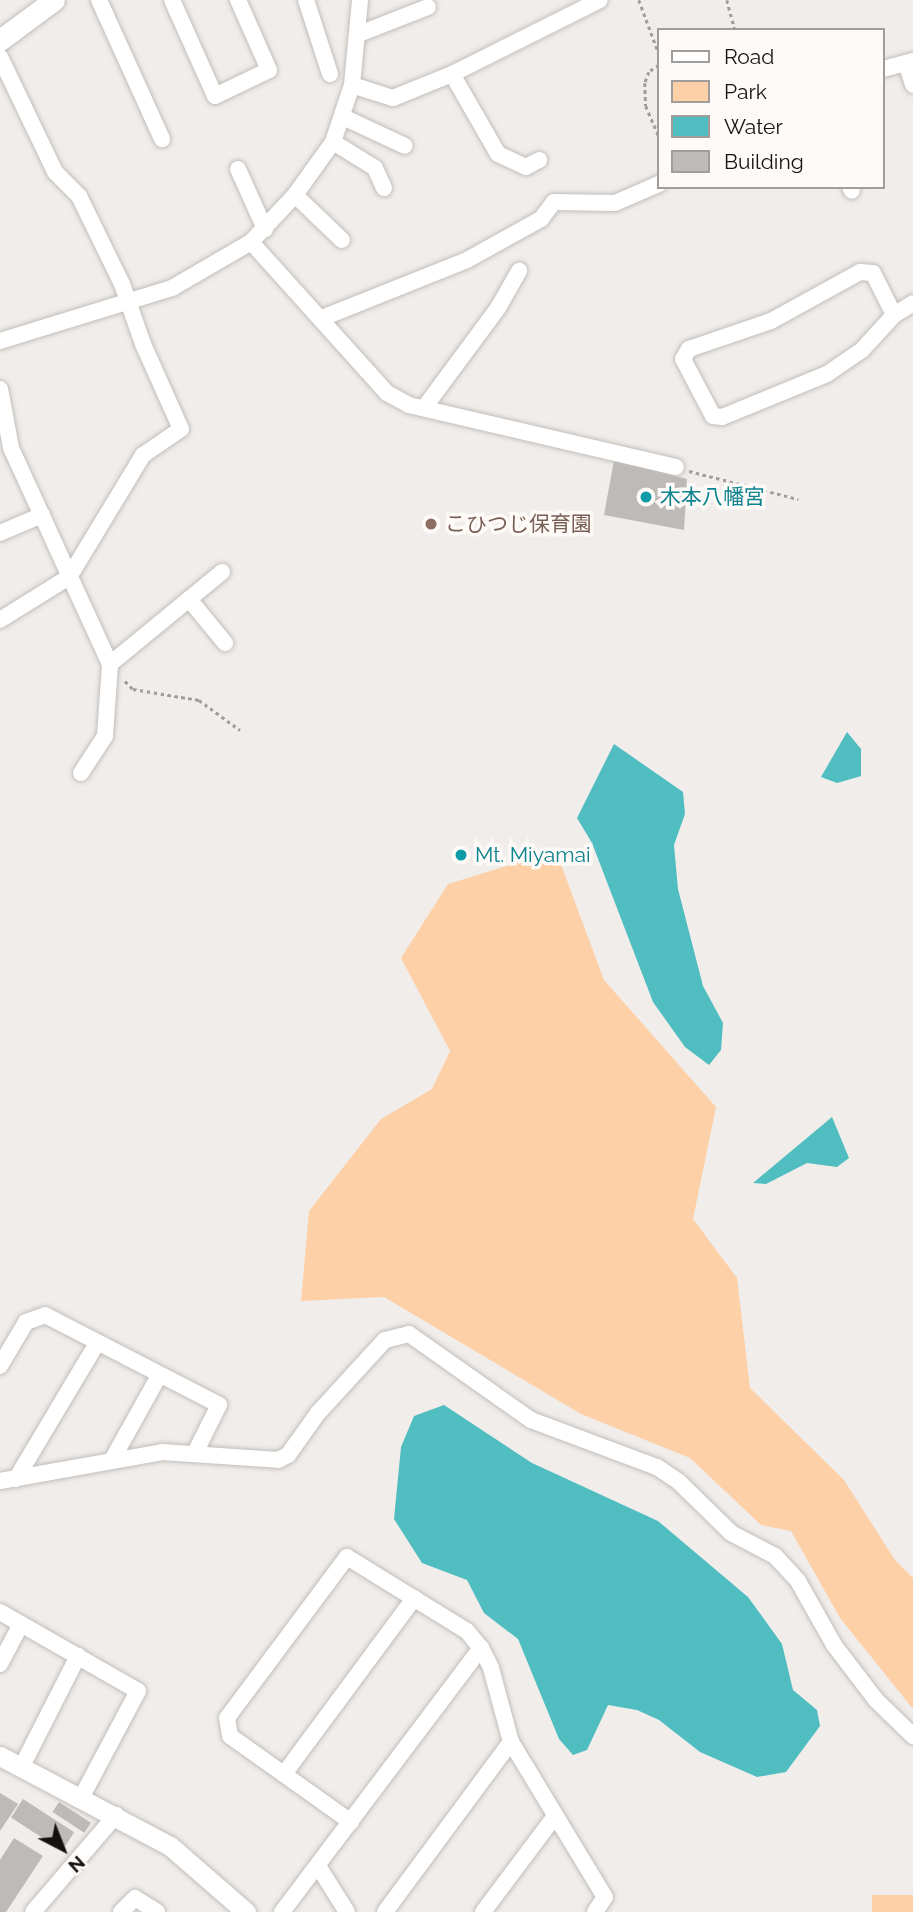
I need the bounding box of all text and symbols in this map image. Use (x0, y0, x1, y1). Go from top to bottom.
legend (657, 28, 885, 189)
text: Road (724, 44, 774, 69)
text: Park (724, 79, 767, 104)
text: Water (724, 114, 783, 139)
text: Building (724, 149, 804, 174)
place label: 木本八幡宮 (660, 484, 765, 510)
marker: 木本八幡宮 (638, 489, 654, 505)
place label: こひつじ保育園 (445, 511, 592, 537)
marker: こひつじ保育園 (423, 516, 439, 532)
place label: Mt. Miyamai (475, 842, 591, 868)
marker: Mt. Miyamai (453, 847, 469, 863)
north arrow (28, 1814, 98, 1884)
text: N (64, 1852, 90, 1878)

